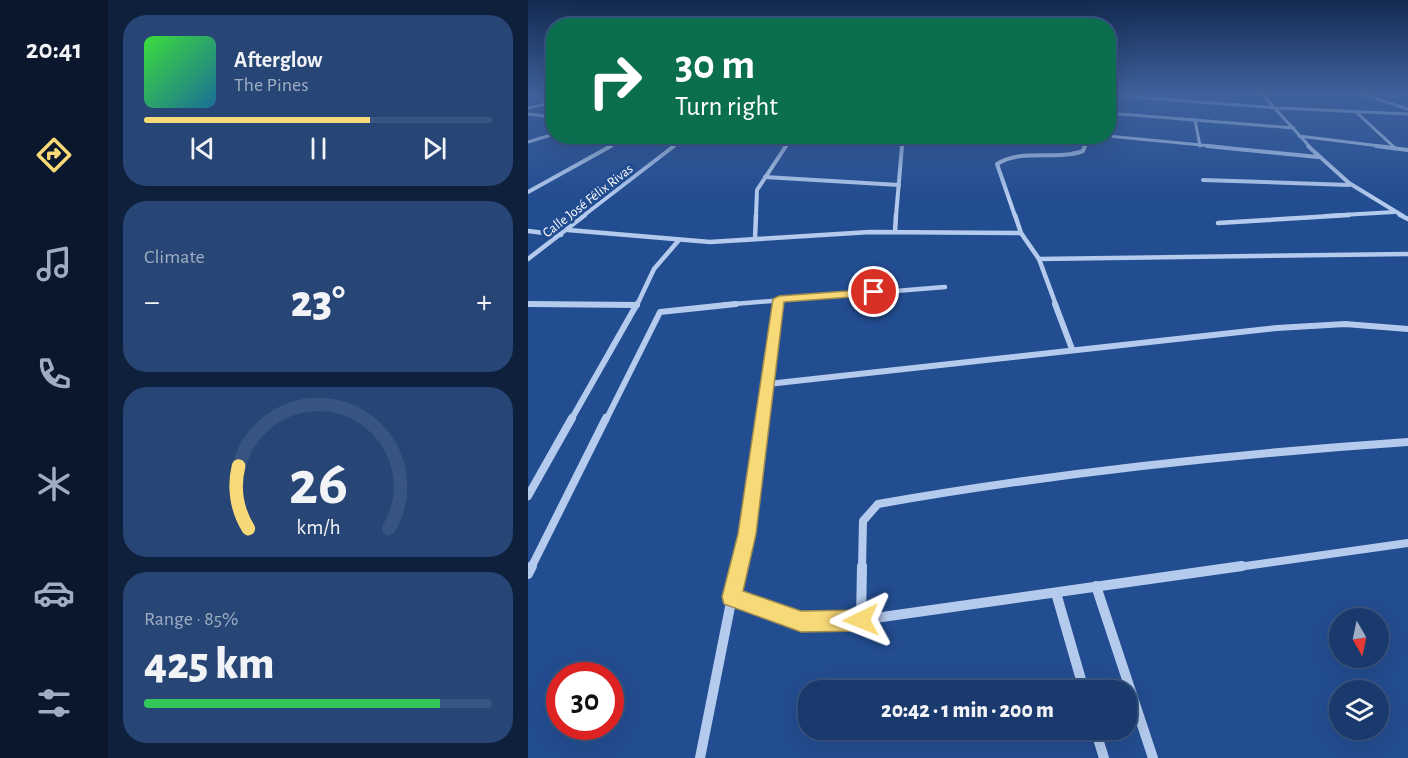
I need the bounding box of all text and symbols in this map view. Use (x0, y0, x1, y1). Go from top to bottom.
text: 20:41 (26, 36, 82, 63)
icon: right (576, 42, 654, 120)
text: 30 m (675, 44, 755, 86)
text: Afterglow (234, 49, 322, 71)
text: The Pines (234, 75, 309, 95)
text: Turn right (675, 93, 778, 120)
icon: previous (186, 132, 219, 165)
icon: pause (302, 132, 335, 165)
icon: next (418, 132, 451, 165)
icon: directions (33, 134, 75, 176)
street label: Calle José Félix Rivas (540, 162, 636, 240)
icon: music (33, 243, 75, 285)
text: Climate (144, 247, 205, 267)
pin (848, 266, 899, 317)
icon: arrive (857, 275, 890, 308)
text: 23° (291, 280, 345, 325)
text: − (144, 286, 160, 319)
text: + (476, 286, 492, 319)
icon: phone (33, 353, 75, 395)
text: 26 (288, 453, 348, 515)
icon: climate (33, 463, 75, 505)
text: km/h (296, 517, 340, 538)
icon: car (33, 572, 75, 614)
position arrow (829, 588, 893, 652)
north arrow (1329, 608, 1389, 668)
map controls (1329, 608, 1389, 740)
text: Range · 85% (144, 609, 239, 629)
text: 425 km (144, 642, 274, 687)
speed limit sign: 30 (546, 662, 624, 740)
button: layers (1329, 680, 1389, 740)
icon: filters (33, 682, 75, 724)
text: 20:42 · 1 min · 200 m (881, 699, 1054, 721)

